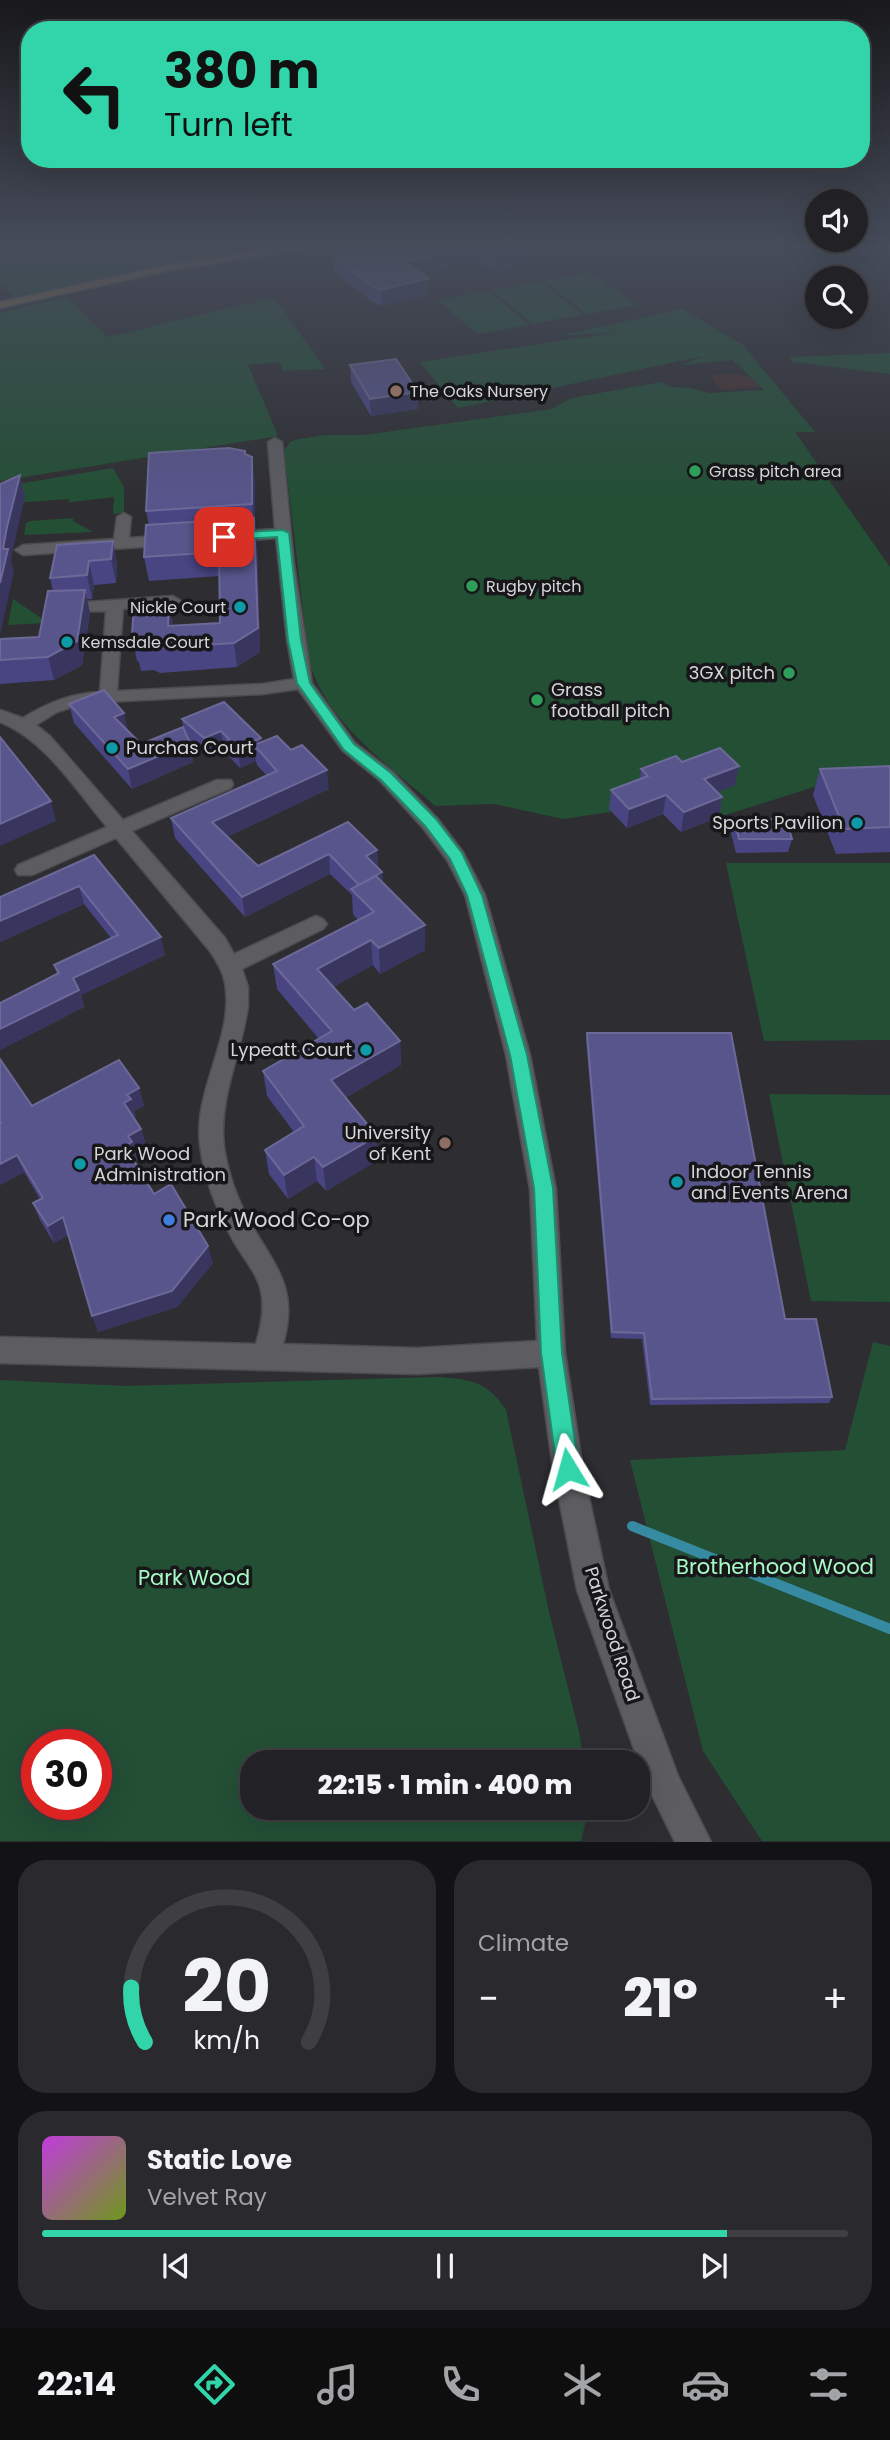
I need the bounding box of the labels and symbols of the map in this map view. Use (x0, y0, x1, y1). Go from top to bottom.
place label: The Oaks Nursery (410, 380, 548, 403)
marker: The Oaks Nursery (388, 383, 404, 399)
place label: Grass pitch area (709, 460, 842, 483)
marker: Grass pitch area (687, 463, 703, 479)
pin (194, 507, 254, 567)
place label: Rugby pitch (486, 575, 581, 598)
marker: Rugby pitch (464, 578, 480, 594)
place label: Nickle Court (130, 596, 226, 619)
marker: Nickle Court (232, 599, 248, 615)
place label: Kemsdale Court (81, 631, 210, 654)
marker: Kemsdale Court (59, 634, 75, 650)
place label: 3GX pitch (689, 660, 775, 685)
marker: 3GX pitch (781, 665, 797, 681)
place label: Grass football pitch (551, 677, 670, 723)
marker: Grass football pitch (529, 692, 545, 708)
place label: Purchas Court (126, 735, 254, 760)
marker: Purchas Court (104, 740, 120, 756)
place label: Sports Pavilion (712, 810, 843, 835)
marker: Sports Pavilion (849, 815, 865, 831)
place label: Lypeatt Court (230, 1037, 352, 1062)
marker: Lypeatt Court (358, 1042, 374, 1058)
place label: University of Kent (344, 1120, 431, 1166)
marker: University of Kent (437, 1135, 453, 1151)
place label: Park Wood Administration (94, 1141, 226, 1187)
marker: Park Wood Administration (72, 1156, 88, 1172)
place label: Indoor Tennis and Events Arena (691, 1159, 848, 1205)
marker: Indoor Tennis and Events Arena (669, 1174, 685, 1190)
place label: Park Wood Co-op (183, 1205, 370, 1234)
marker: Park Wood Co-op (161, 1212, 177, 1228)
position arrow (531, 1432, 605, 1506)
park label: Brotherhood Wood (676, 1552, 874, 1581)
park label: Park Wood (138, 1563, 250, 1592)
street label: Parkwood Road (579, 1563, 646, 1704)
speed limit sign: 30 (21, 1729, 112, 1820)

